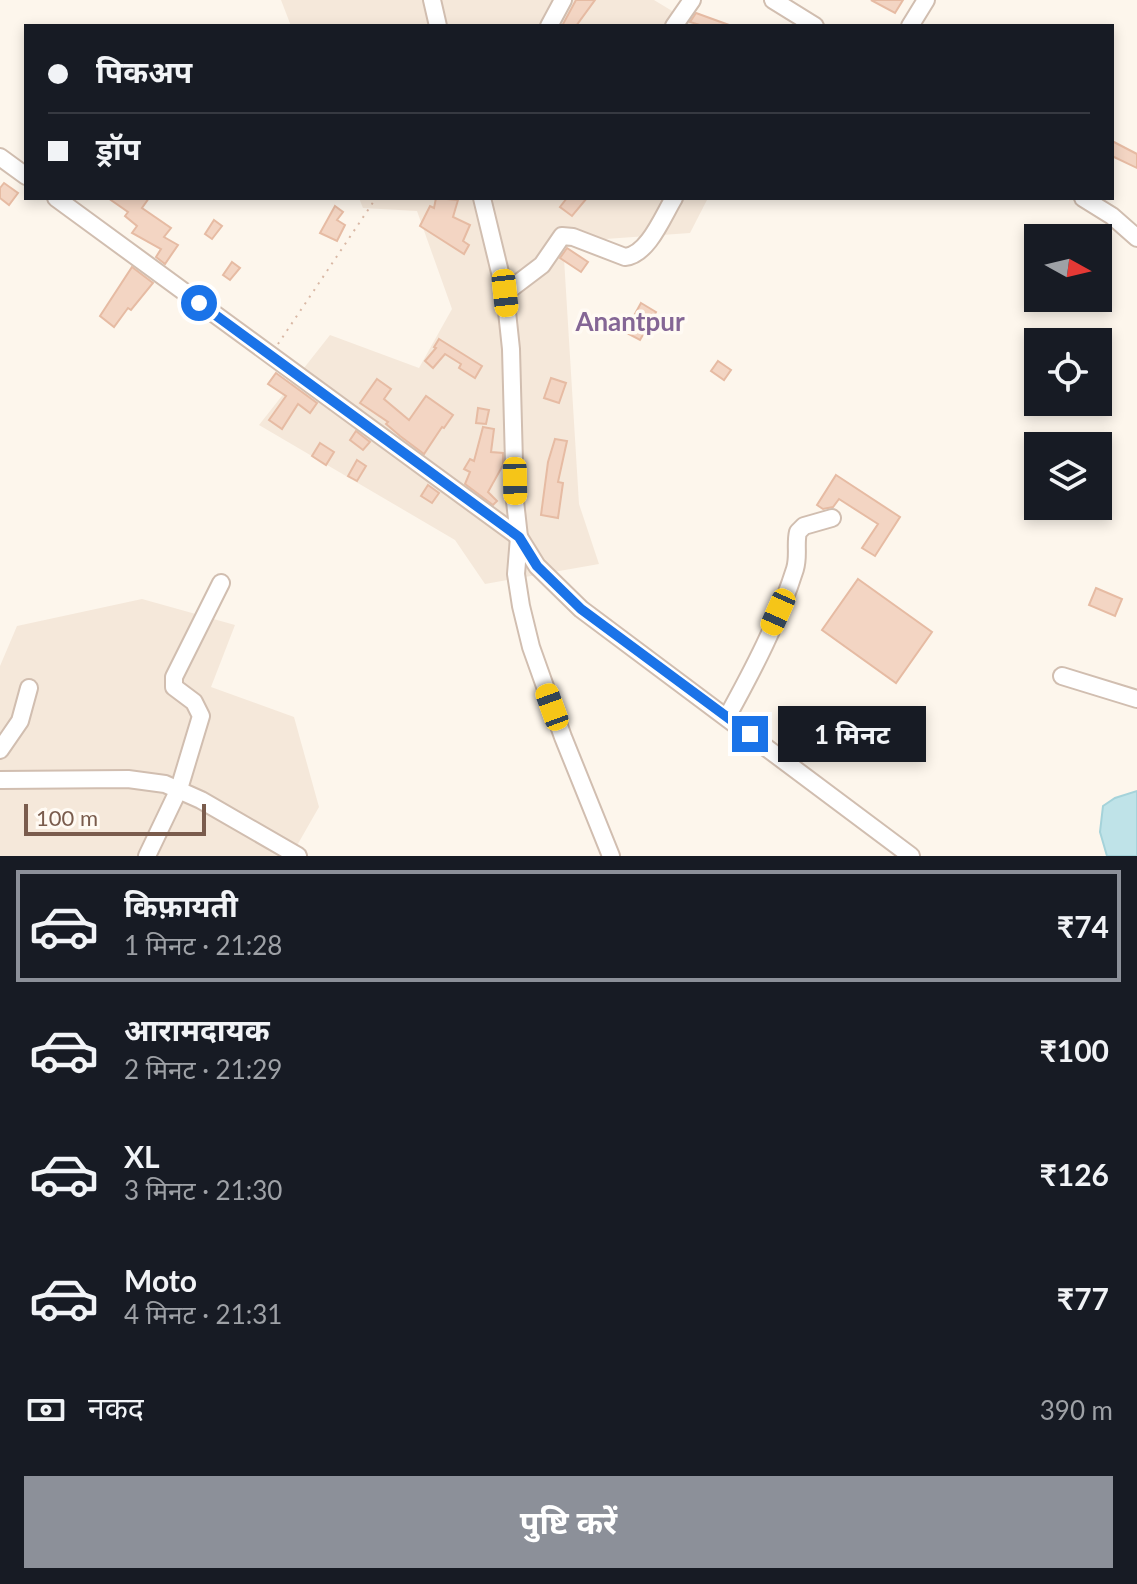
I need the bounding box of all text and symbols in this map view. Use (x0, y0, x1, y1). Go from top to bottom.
text: पिकअप (96, 53, 192, 89)
text: ड्रॉप (96, 130, 140, 166)
north arrow (1024, 224, 1112, 312)
map controls (1024, 224, 1112, 520)
car (491, 268, 519, 318)
route start (181, 285, 217, 321)
district label: Anantpur (574, 305, 685, 337)
button: locate (1024, 328, 1112, 416)
button: layers (1024, 432, 1112, 520)
car (503, 457, 527, 505)
car (757, 585, 799, 639)
car (533, 680, 571, 734)
callout: 1 मिनट (778, 706, 926, 762)
route end (732, 716, 768, 752)
text: 1 मिनट (814, 718, 890, 750)
scale bar (24, 800, 206, 836)
text: 100 m (36, 804, 98, 831)
text: किफ़ायती (124, 887, 238, 923)
icon: car (28, 890, 100, 962)
text: ₹74 (1057, 908, 1109, 944)
text: 1 मिनट · 21:28 (124, 929, 282, 961)
text: आरामदायक (124, 1011, 270, 1047)
icon: car (28, 1014, 100, 1086)
text: ₹100 (1039, 1032, 1109, 1068)
text: 2 मिनट · 21:29 (124, 1053, 282, 1085)
icon: car (28, 1138, 100, 1210)
text: XL (124, 1138, 160, 1174)
text: ₹126 (1039, 1156, 1109, 1192)
text: 3 मिनट · 21:30 (124, 1174, 282, 1206)
icon: car (28, 1262, 100, 1334)
text: Moto (124, 1262, 197, 1298)
text: ₹77 (1057, 1280, 1109, 1316)
text: 4 मिनट · 21:31 (124, 1298, 282, 1330)
icon: cash (24, 1388, 68, 1432)
text: नकद (88, 1389, 144, 1425)
text: 390 m (1040, 1394, 1113, 1426)
button: पुष्टि करें (24, 1476, 1113, 1568)

